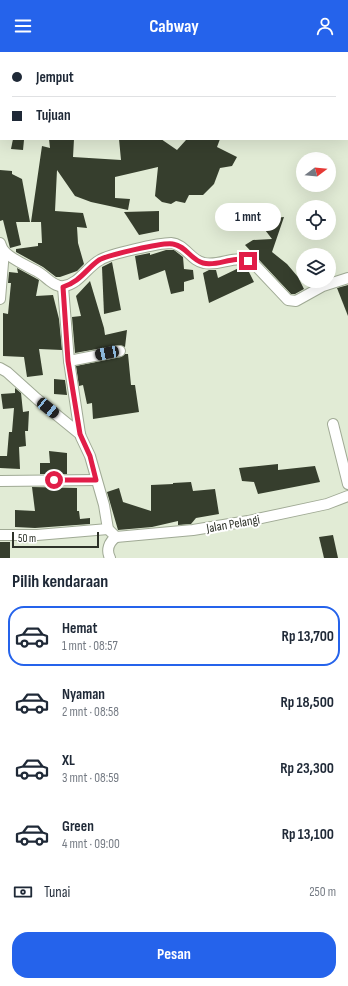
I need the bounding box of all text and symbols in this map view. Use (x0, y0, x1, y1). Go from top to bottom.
icon: menu (12, 15, 34, 37)
icon: person (314, 15, 336, 37)
text: Cabway (149, 16, 199, 37)
text: Jemput (36, 68, 74, 87)
text: Tujuan (36, 106, 71, 125)
north arrow (296, 152, 336, 192)
map controls (296, 152, 336, 288)
button: locate (296, 200, 336, 240)
callout: 1 mnt (215, 203, 281, 231)
text: 1 mnt (235, 209, 261, 225)
button: layers (296, 248, 336, 288)
route end (239, 252, 257, 270)
car (94, 345, 120, 361)
car (35, 396, 61, 420)
route start (45, 471, 63, 489)
street label: Jalan Pelangi (204, 511, 261, 537)
scale bar (12, 530, 99, 549)
text: 50 m (18, 532, 36, 545)
text: Pilih kendaraan (12, 571, 108, 592)
icon: car (14, 618, 50, 654)
text: Hemat (62, 619, 97, 638)
text: Rp 13,700 (282, 627, 334, 646)
text: 1 mnt · 08:57 (62, 638, 118, 654)
icon: car (14, 684, 50, 720)
text: Nyaman (62, 685, 105, 704)
text: Rp 18,500 (280, 693, 334, 712)
text: 2 mnt · 08:58 (62, 704, 119, 720)
icon: car (14, 750, 50, 786)
text: XL (62, 751, 75, 770)
text: Rp 23,300 (280, 759, 334, 778)
text: 3 mnt · 08:59 (62, 770, 119, 786)
icon: car (14, 816, 50, 852)
text: Green (62, 817, 94, 836)
text: Rp 13,100 (282, 825, 334, 844)
text: 4 mnt · 09:00 (62, 836, 120, 852)
icon: cash (12, 881, 34, 903)
text: Tunai (44, 883, 70, 902)
text: 250 m (309, 884, 336, 900)
button: Pesan (12, 932, 336, 978)

